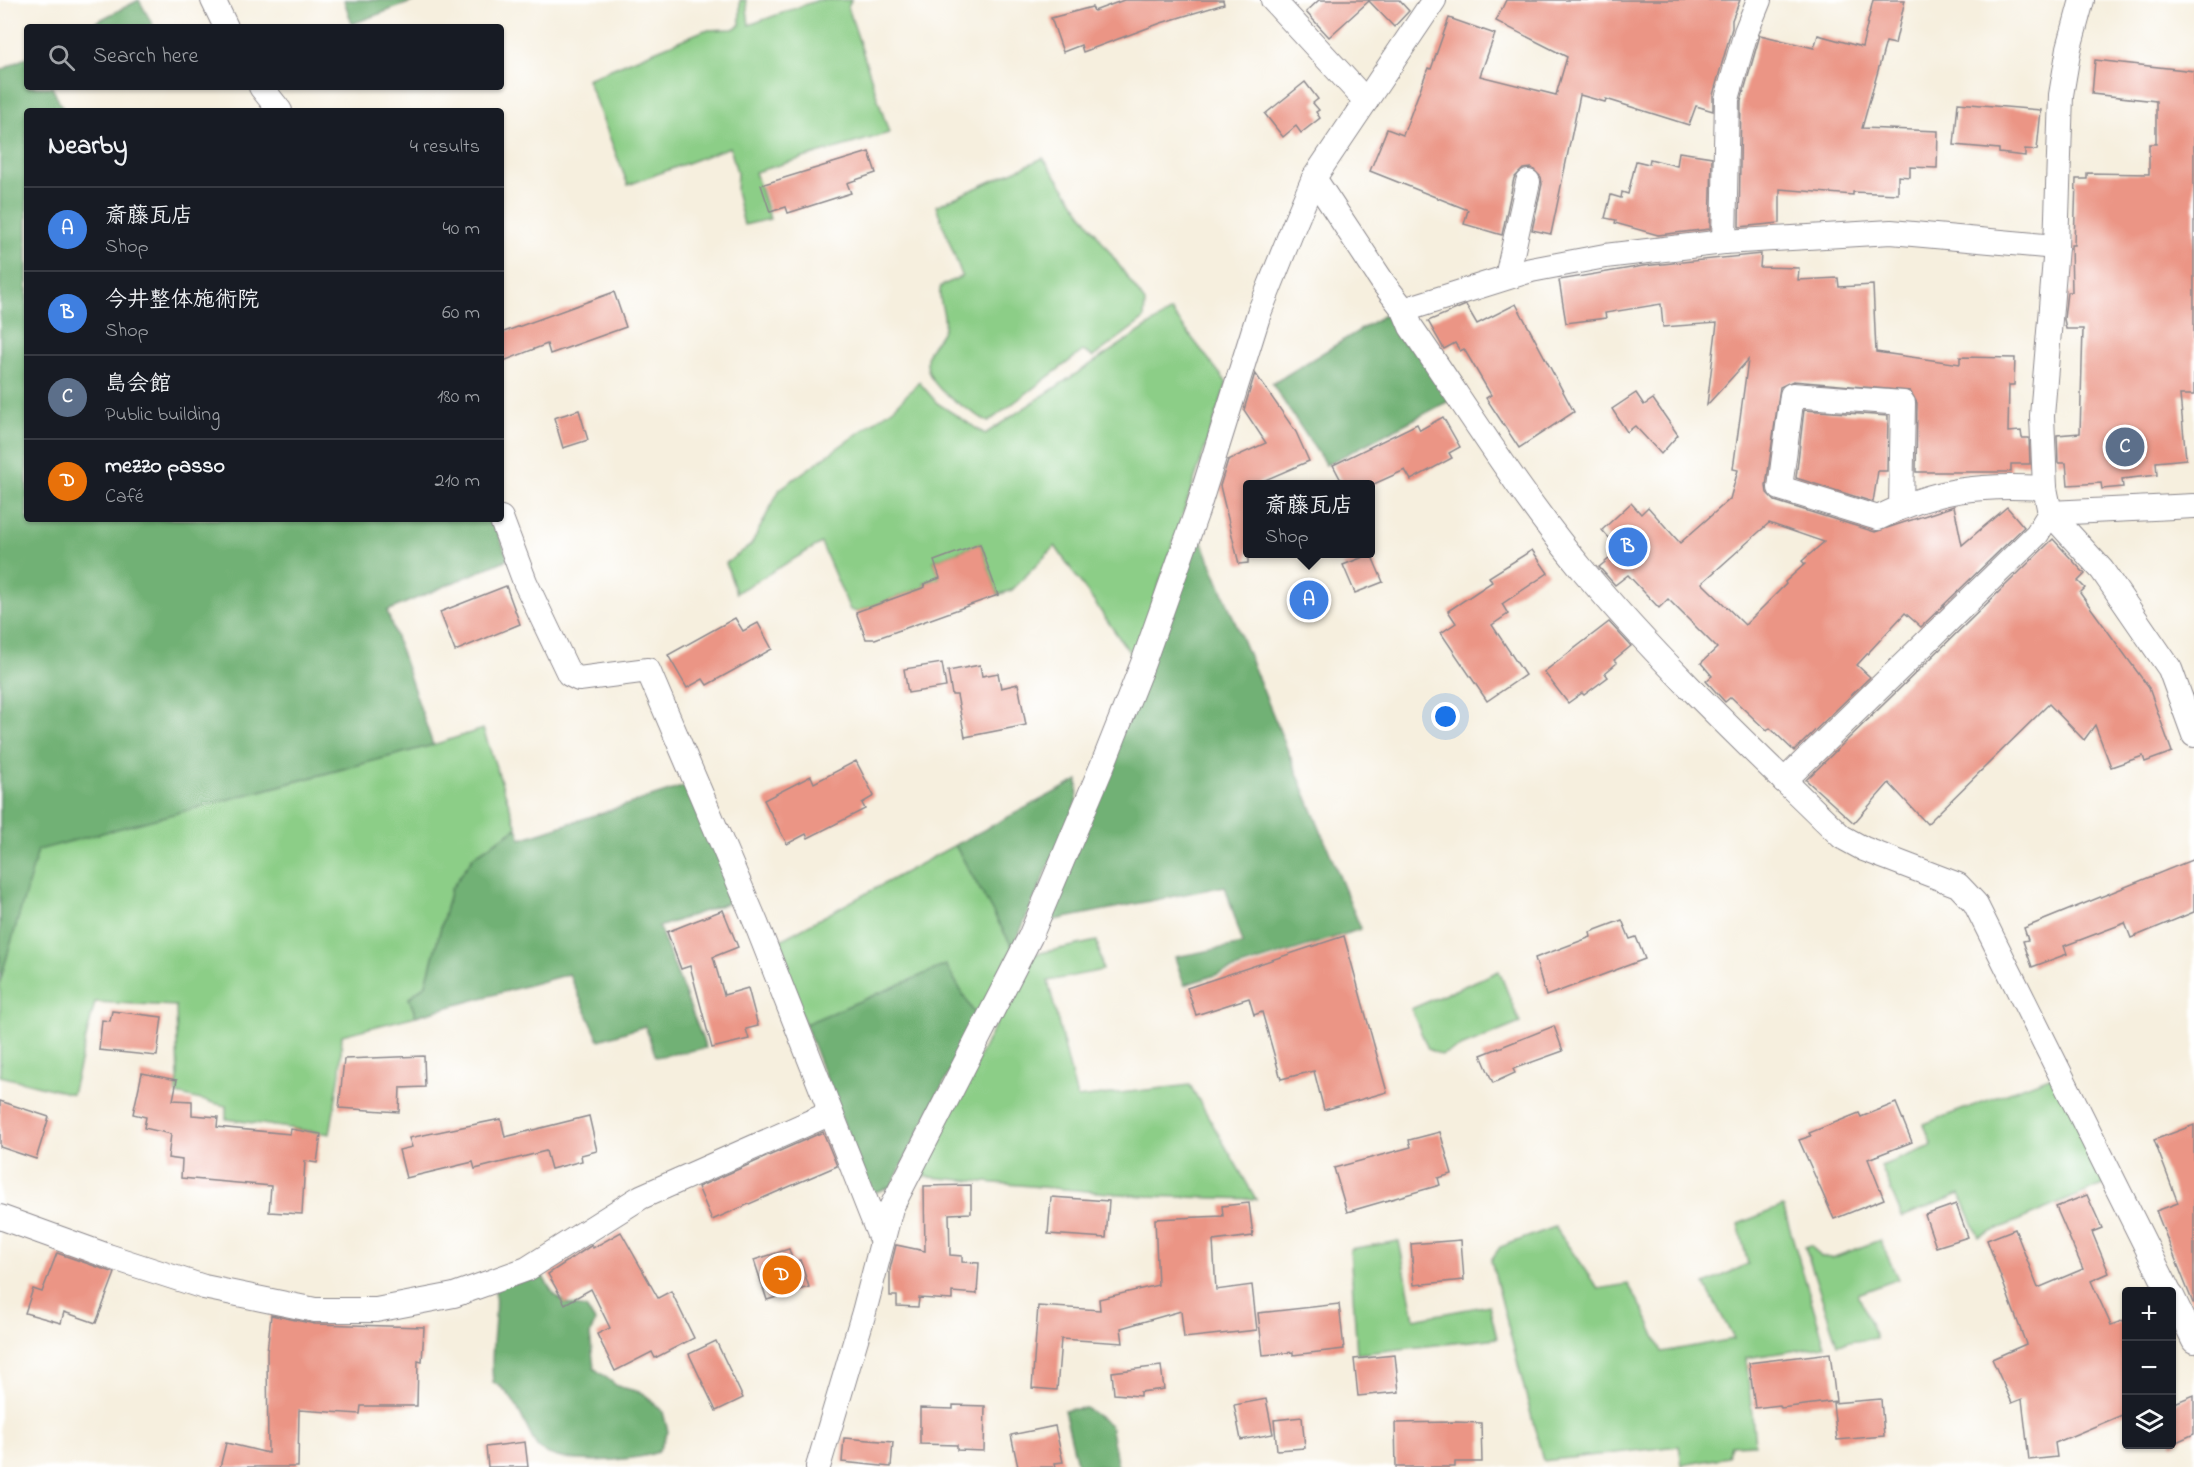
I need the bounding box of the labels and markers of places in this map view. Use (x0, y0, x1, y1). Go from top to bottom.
pin: C (2106, 424, 2144, 470)
pin: B (1608, 524, 1648, 570)
pin: A (1290, 578, 1328, 622)
pin: D (762, 1252, 802, 1298)

